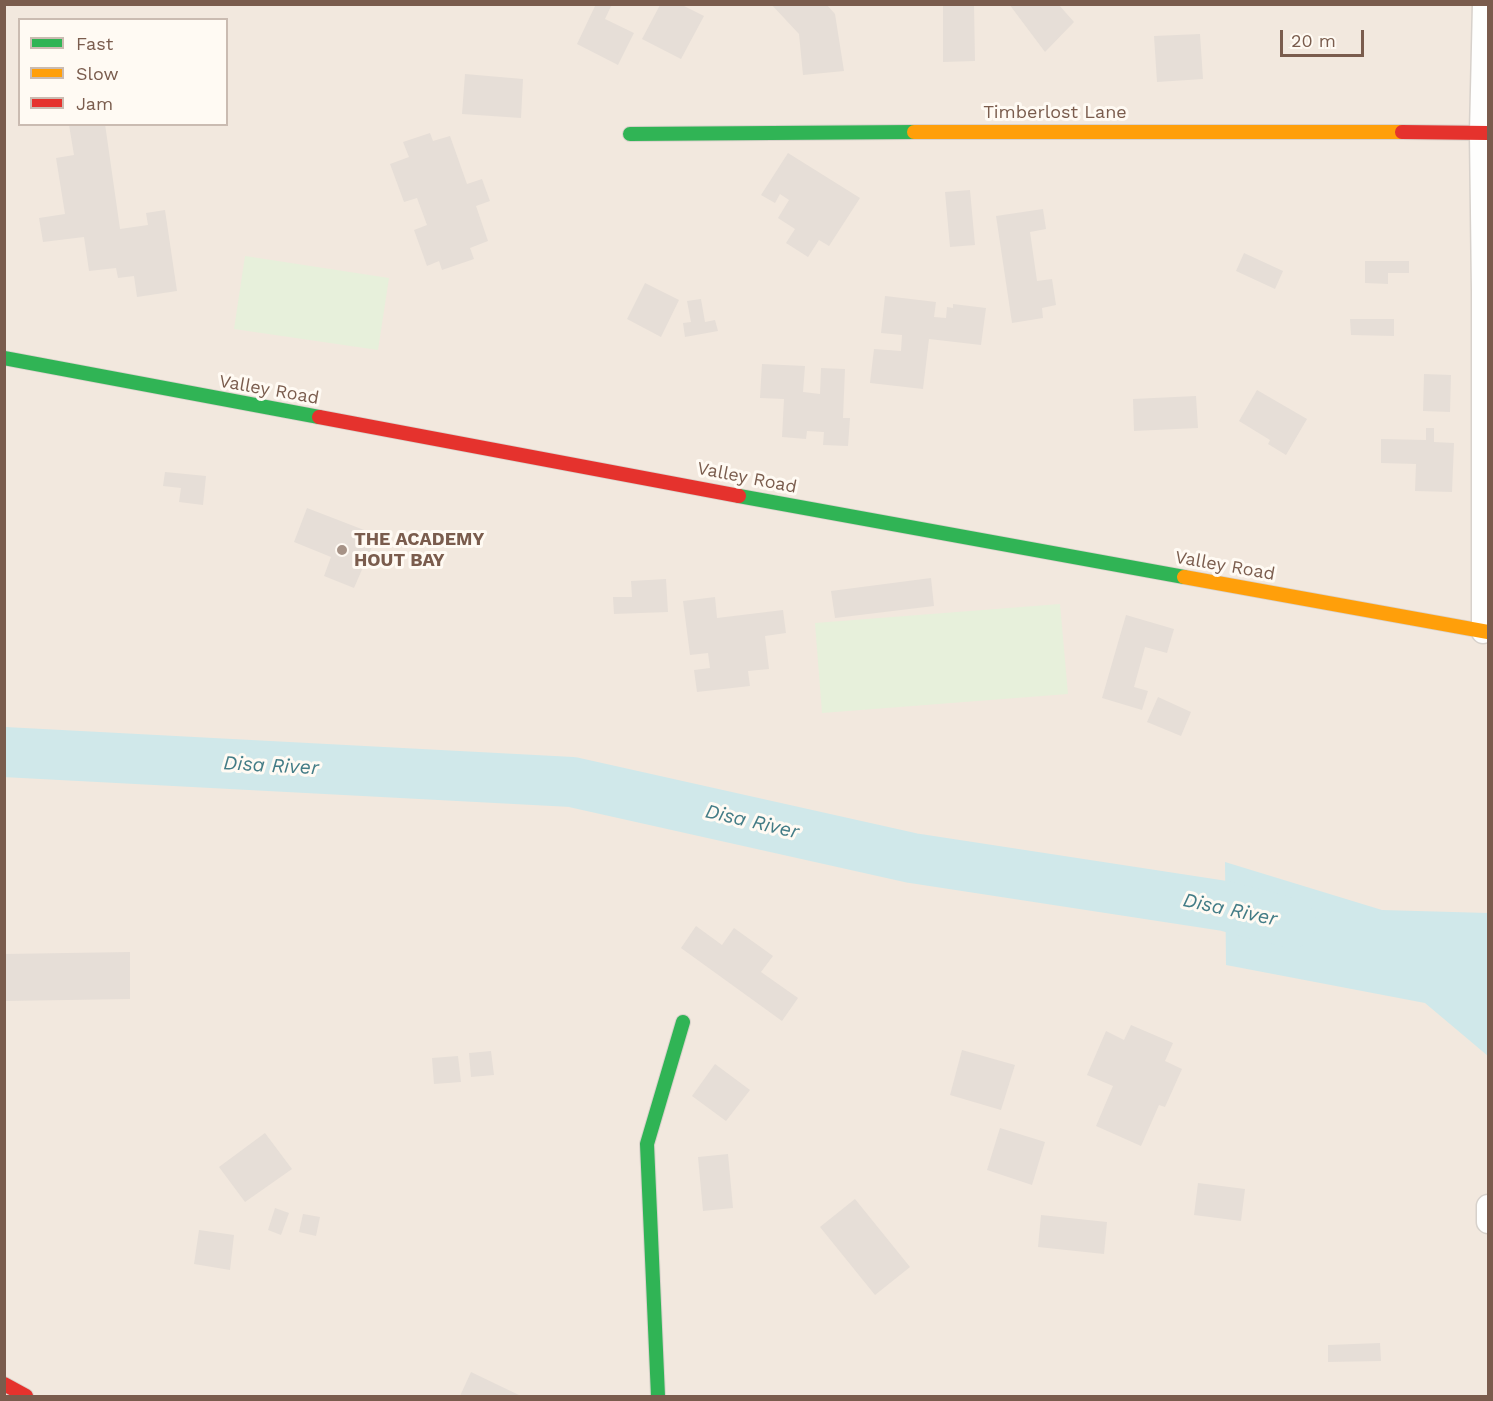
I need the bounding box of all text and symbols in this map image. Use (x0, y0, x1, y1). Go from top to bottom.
legend (18, 18, 228, 126)
scale bar (1283, 18, 1367, 56)
text: 20 m (1291, 30, 1336, 51)
text: Fast (76, 33, 113, 54)
text: Slow (76, 63, 119, 84)
text: Jam (76, 93, 113, 114)
street label: Timberlost Lane (983, 102, 1127, 124)
street label: Valley Road (217, 371, 321, 409)
street label: Valley Road (695, 458, 799, 498)
place label: THE ACADEMY HOUT BAY (354, 529, 484, 572)
marker: THE ACADEMY HOUT BAY (335, 543, 349, 557)
street label: Valley Road (1173, 547, 1277, 585)
water label: Disa River (223, 752, 319, 780)
water label: Disa River (703, 800, 801, 844)
water label: Disa River (1181, 888, 1279, 932)

